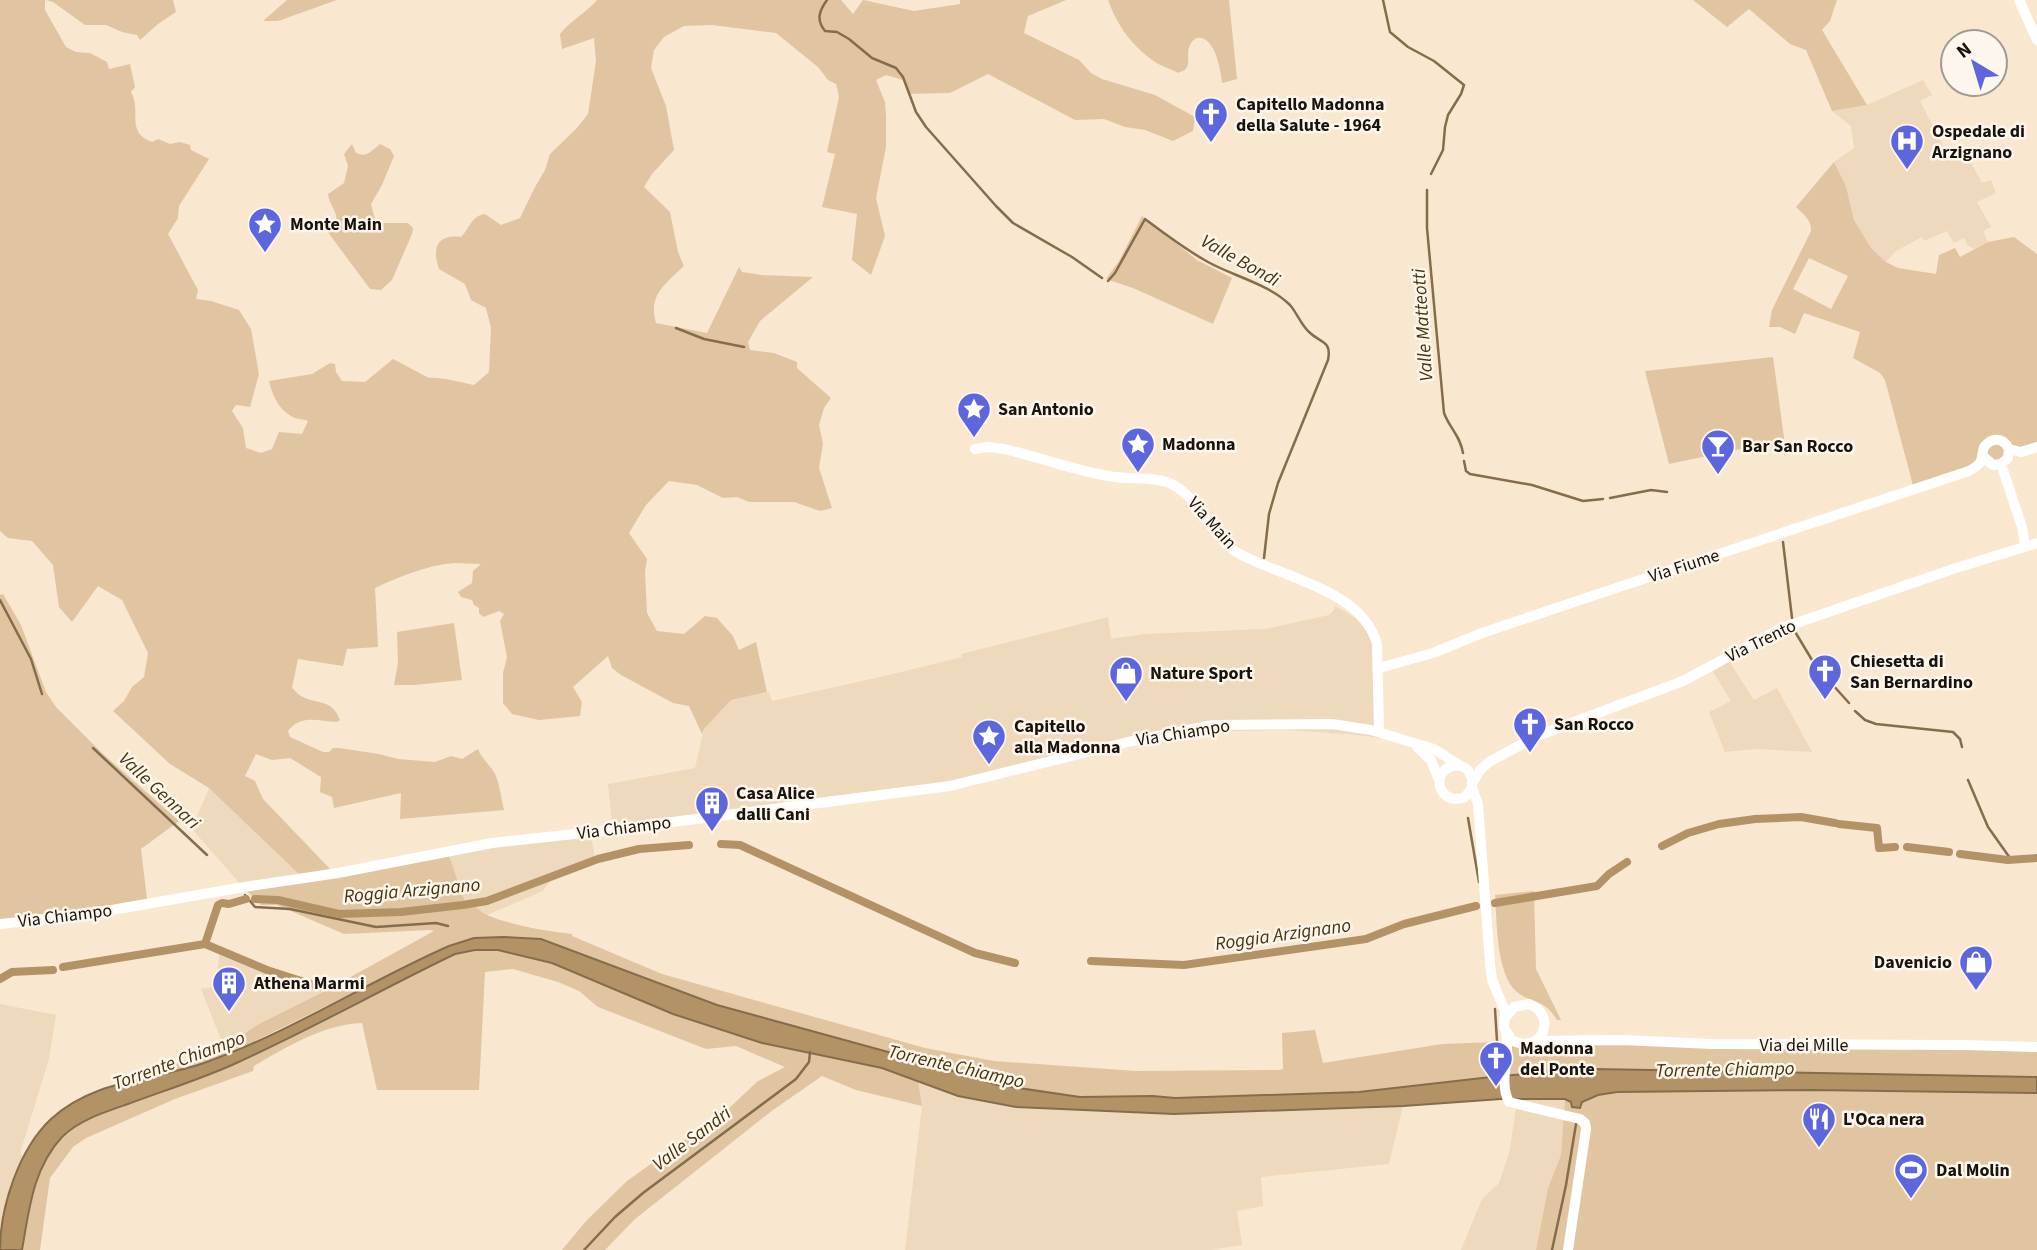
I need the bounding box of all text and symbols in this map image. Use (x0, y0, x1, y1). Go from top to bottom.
north arrow (1939, 28, 2009, 98)
text: N (1951, 36, 1978, 65)
place label: Capitello Madonna della Salute - 1964 (1236, 92, 1385, 138)
church icon: Capitello Madonna della Salute - 1964 (1192, 95, 1230, 144)
place label: Ospedale di Arzignano (1931, 119, 2025, 165)
hospital icon: Ospedale di Arzignano (1888, 122, 1926, 171)
place icon: Monte Main (246, 205, 284, 254)
place label: Monte Main (290, 212, 382, 237)
water label: Valle Bondi (1196, 228, 1285, 294)
water label: Valle Matteotti (1406, 267, 1440, 382)
place icon: San Antonio (955, 390, 993, 439)
place label: San Antonio (998, 397, 1094, 422)
place icon: Madonna (1119, 425, 1157, 474)
bar icon: Bar San Rocco (1699, 427, 1737, 476)
place label: Madonna (1162, 432, 1236, 457)
place label: Bar San Rocco (1742, 434, 1853, 459)
street label: Via Main (1182, 491, 1242, 555)
street label: Via Fiume (1645, 543, 1723, 589)
street label: Via Trento (1722, 613, 1800, 669)
place label: Chiesetta di San Bernardino (1850, 649, 1973, 695)
church icon: Chiesetta di San Bernardino (1806, 652, 1844, 701)
shop icon: Nature Sport (1107, 654, 1145, 703)
place label: Nature Sport (1150, 661, 1253, 686)
church icon: San Rocco (1511, 705, 1549, 754)
place label: San Rocco (1554, 712, 1634, 737)
street label: Via Chiampo (1134, 713, 1232, 753)
place label: Capitello alla Madonna (1014, 714, 1120, 760)
place icon: Capitello alla Madonna (970, 717, 1008, 766)
water label: Valle Gennari (112, 746, 206, 836)
place label: Casa Alice dalli Cani (736, 781, 815, 827)
building icon: Casa Alice dalli Cani (693, 784, 731, 833)
street label: Via Chiampo (576, 810, 672, 846)
water label: Roggia Arzignano (343, 872, 482, 910)
street label: Via Chiampo (17, 898, 113, 934)
water label: Roggia Arzignano (1213, 912, 1353, 958)
shop icon: Davenicio (1957, 943, 1995, 992)
place label: Davenicio (1874, 950, 1952, 975)
building icon: Athena Marmi (210, 964, 248, 1013)
place label: Athena Marmi (253, 971, 365, 996)
water label: Torrente Chiampo (109, 1024, 249, 1097)
street label: Via dei Mille (1760, 1033, 1849, 1058)
place label: Madonna del Ponte (1520, 1036, 1595, 1082)
water label: Torrente Chiampo (885, 1038, 1027, 1096)
church icon: Madonna del Ponte (1477, 1039, 1515, 1088)
water label: Torrente Chiampo (1655, 1055, 1795, 1085)
water label: Valle Sandri (647, 1100, 737, 1178)
restaurant icon: L'Oca nera (1800, 1100, 1838, 1149)
place label: L'Oca nera (1843, 1107, 1925, 1132)
sports icon: Dal Molin (1892, 1151, 1930, 1200)
place label: Dal Molin (1936, 1158, 2010, 1183)

